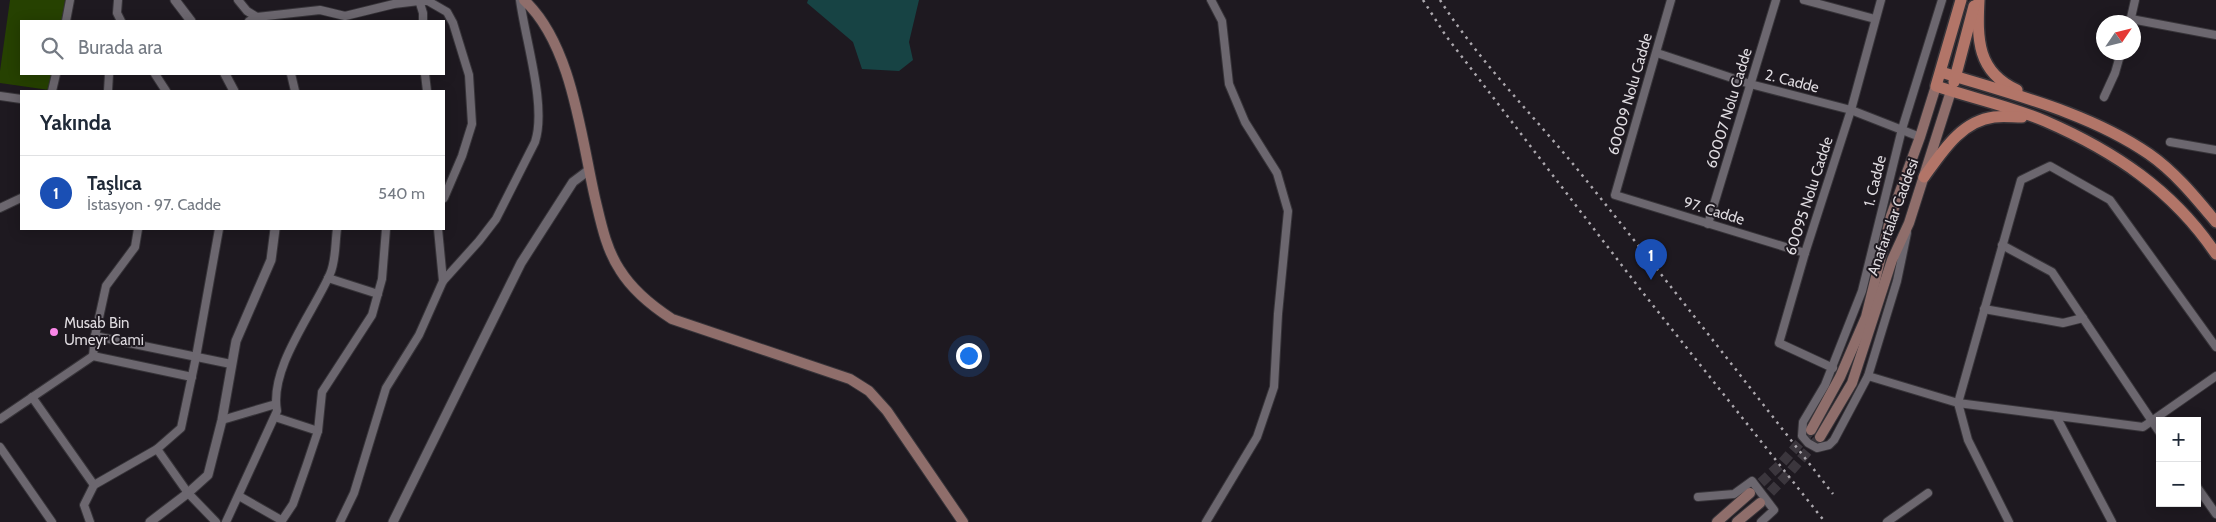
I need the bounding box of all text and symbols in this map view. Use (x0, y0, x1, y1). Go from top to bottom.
north arrow (2096, 15, 2141, 60)
search box (20, 20, 445, 75)
street label: 60009 Nolu Cadde (1604, 31, 1656, 157)
icon: search (38, 34, 66, 62)
text: Burada ara (78, 36, 162, 59)
street label: 60007 Nolu Cadde (1702, 45, 1756, 170)
street label: 2. Cadde (1763, 66, 1821, 96)
text: Yakında (40, 110, 111, 135)
street label: 60095 Nolu Cadde (1781, 134, 1837, 258)
street label: 1. Cadde (1860, 153, 1890, 208)
street label: Anafartalar Caddesi (1864, 156, 1922, 278)
text: Taşlıca (87, 172, 142, 195)
text: 1 (53, 184, 59, 203)
text: 540 m (378, 184, 425, 203)
street label: 97. Cadde (1681, 193, 1747, 229)
text: İstasyon · 97. Cadde (87, 195, 221, 214)
pin: 1 (1635, 239, 1667, 280)
place label: Musab Bin Umeyr Cami (64, 314, 144, 349)
marker: Musab Bin Umeyr Cami (48, 326, 60, 338)
your location (956, 343, 982, 369)
map controls (2156, 417, 2201, 507)
button: + (2156, 417, 2201, 462)
button: − (2156, 462, 2201, 507)

